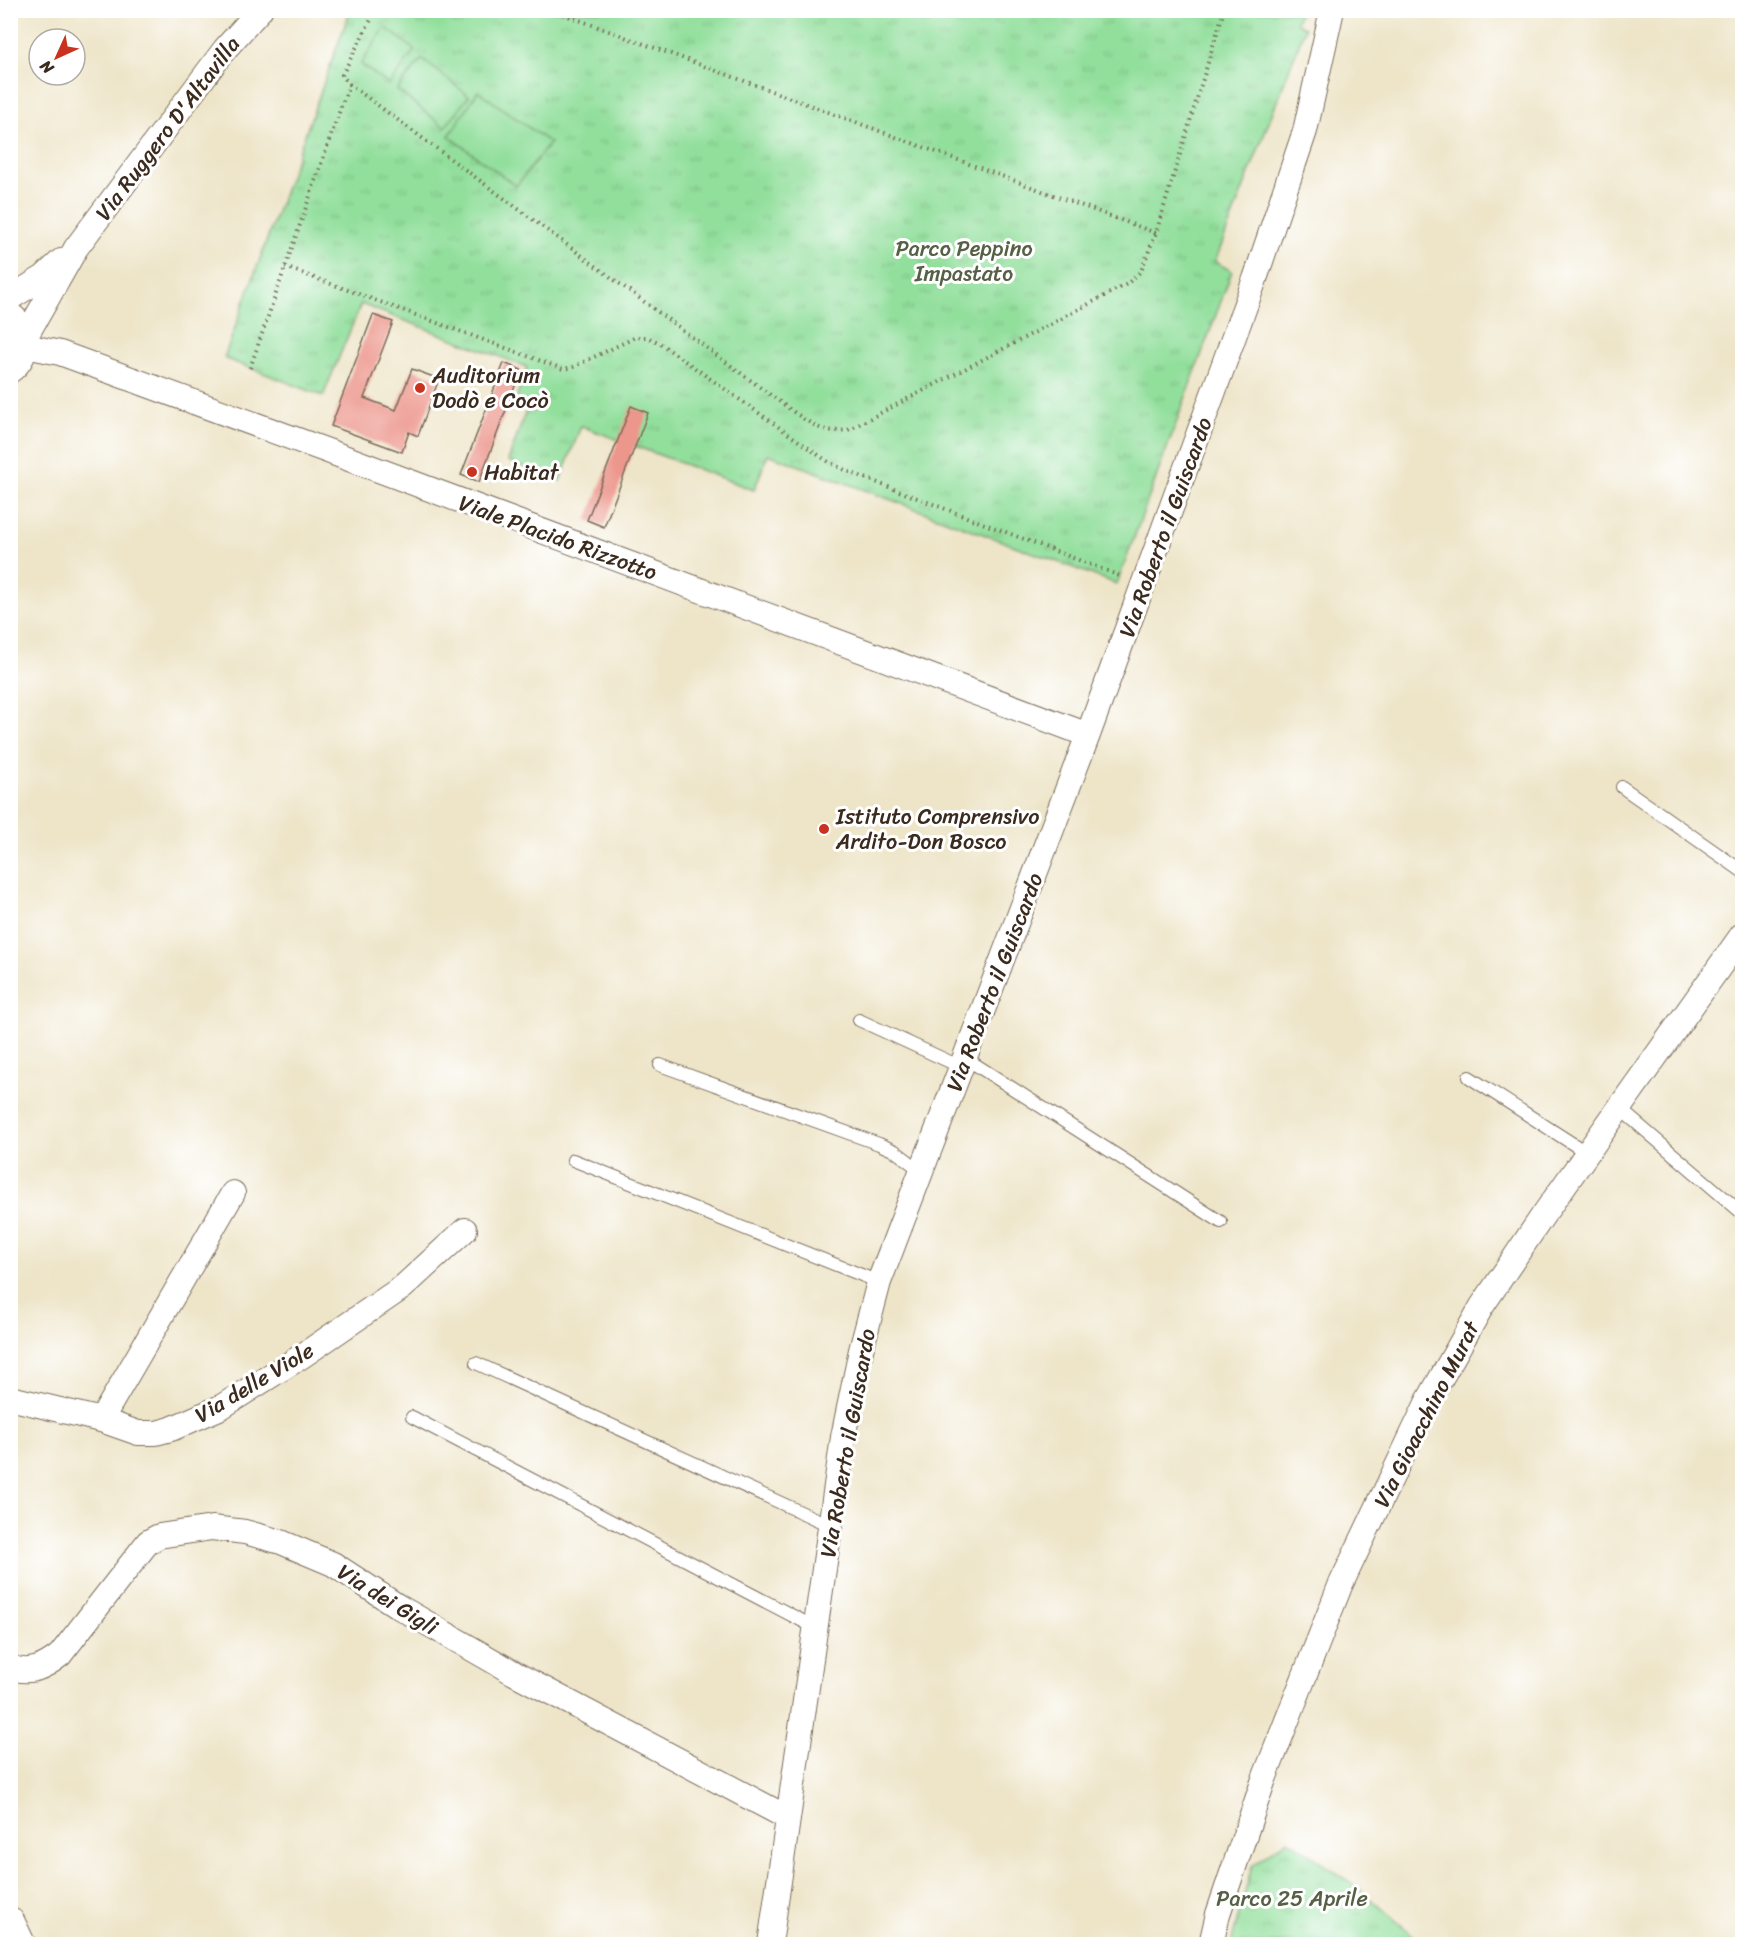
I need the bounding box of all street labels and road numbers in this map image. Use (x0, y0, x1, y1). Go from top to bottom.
street label: Via Ruggero D'Altavilla (85, 27, 250, 229)
street label: Via Roberto il Guiscardo (1107, 412, 1223, 643)
street label: Viale Placido Rizzotto (453, 483, 663, 592)
street label: Via Roberto il Guiscardo (935, 867, 1054, 1097)
street label: Via Gioacchino Murat (1363, 1313, 1491, 1514)
street label: Via Roberto il Guiscardo (808, 1326, 887, 1561)
street label: Via delle Viole (187, 1331, 322, 1434)
street label: Via dei Gigli (329, 1553, 447, 1646)

